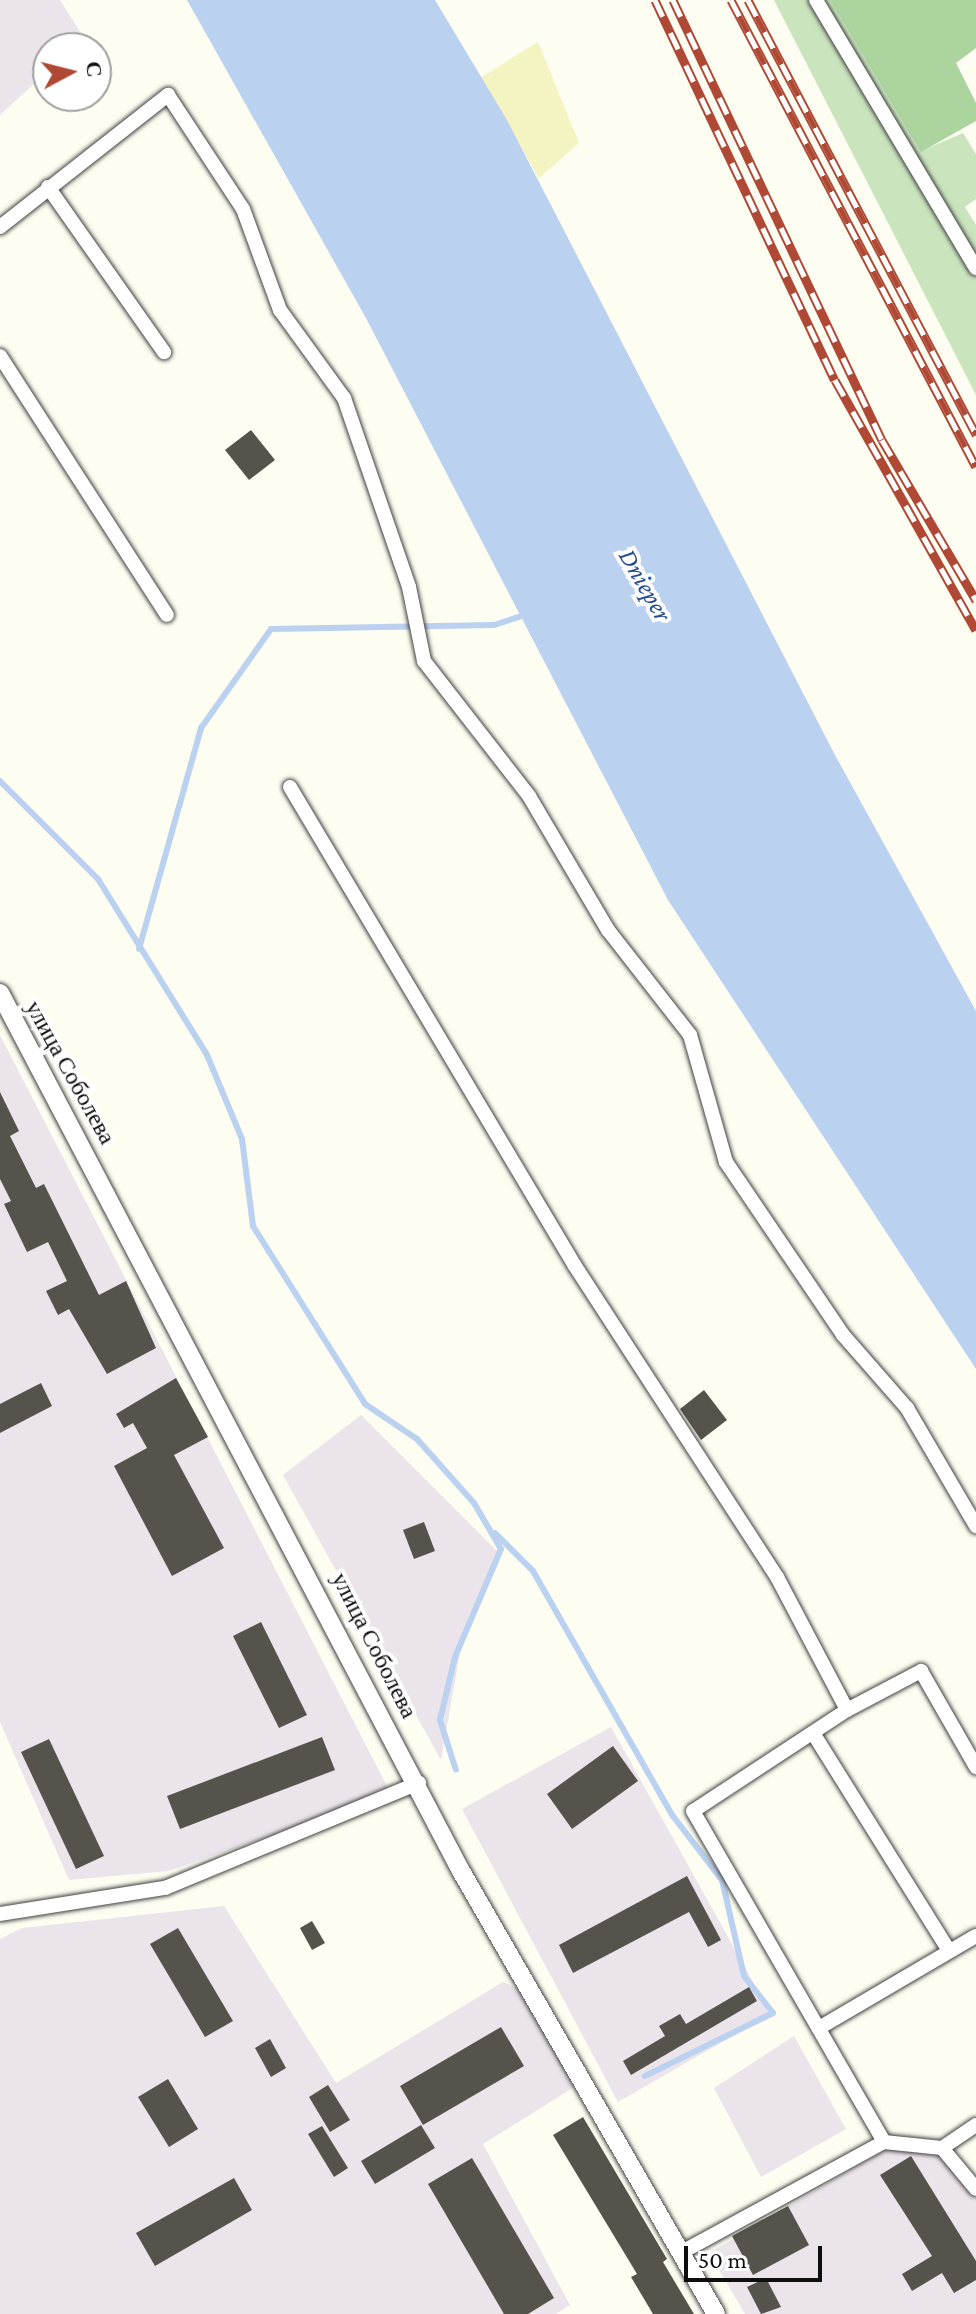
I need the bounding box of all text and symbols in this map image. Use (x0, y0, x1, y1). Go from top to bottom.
north arrow (32, 32, 112, 112)
text: С (81, 60, 108, 79)
water label: Dnieper (612, 543, 678, 627)
street label: улица Соболева (20, 995, 122, 1149)
street label: улица Соболева (326, 1567, 424, 1723)
scale bar (688, 2230, 826, 2280)
text: 50 m (698, 2246, 747, 2273)

